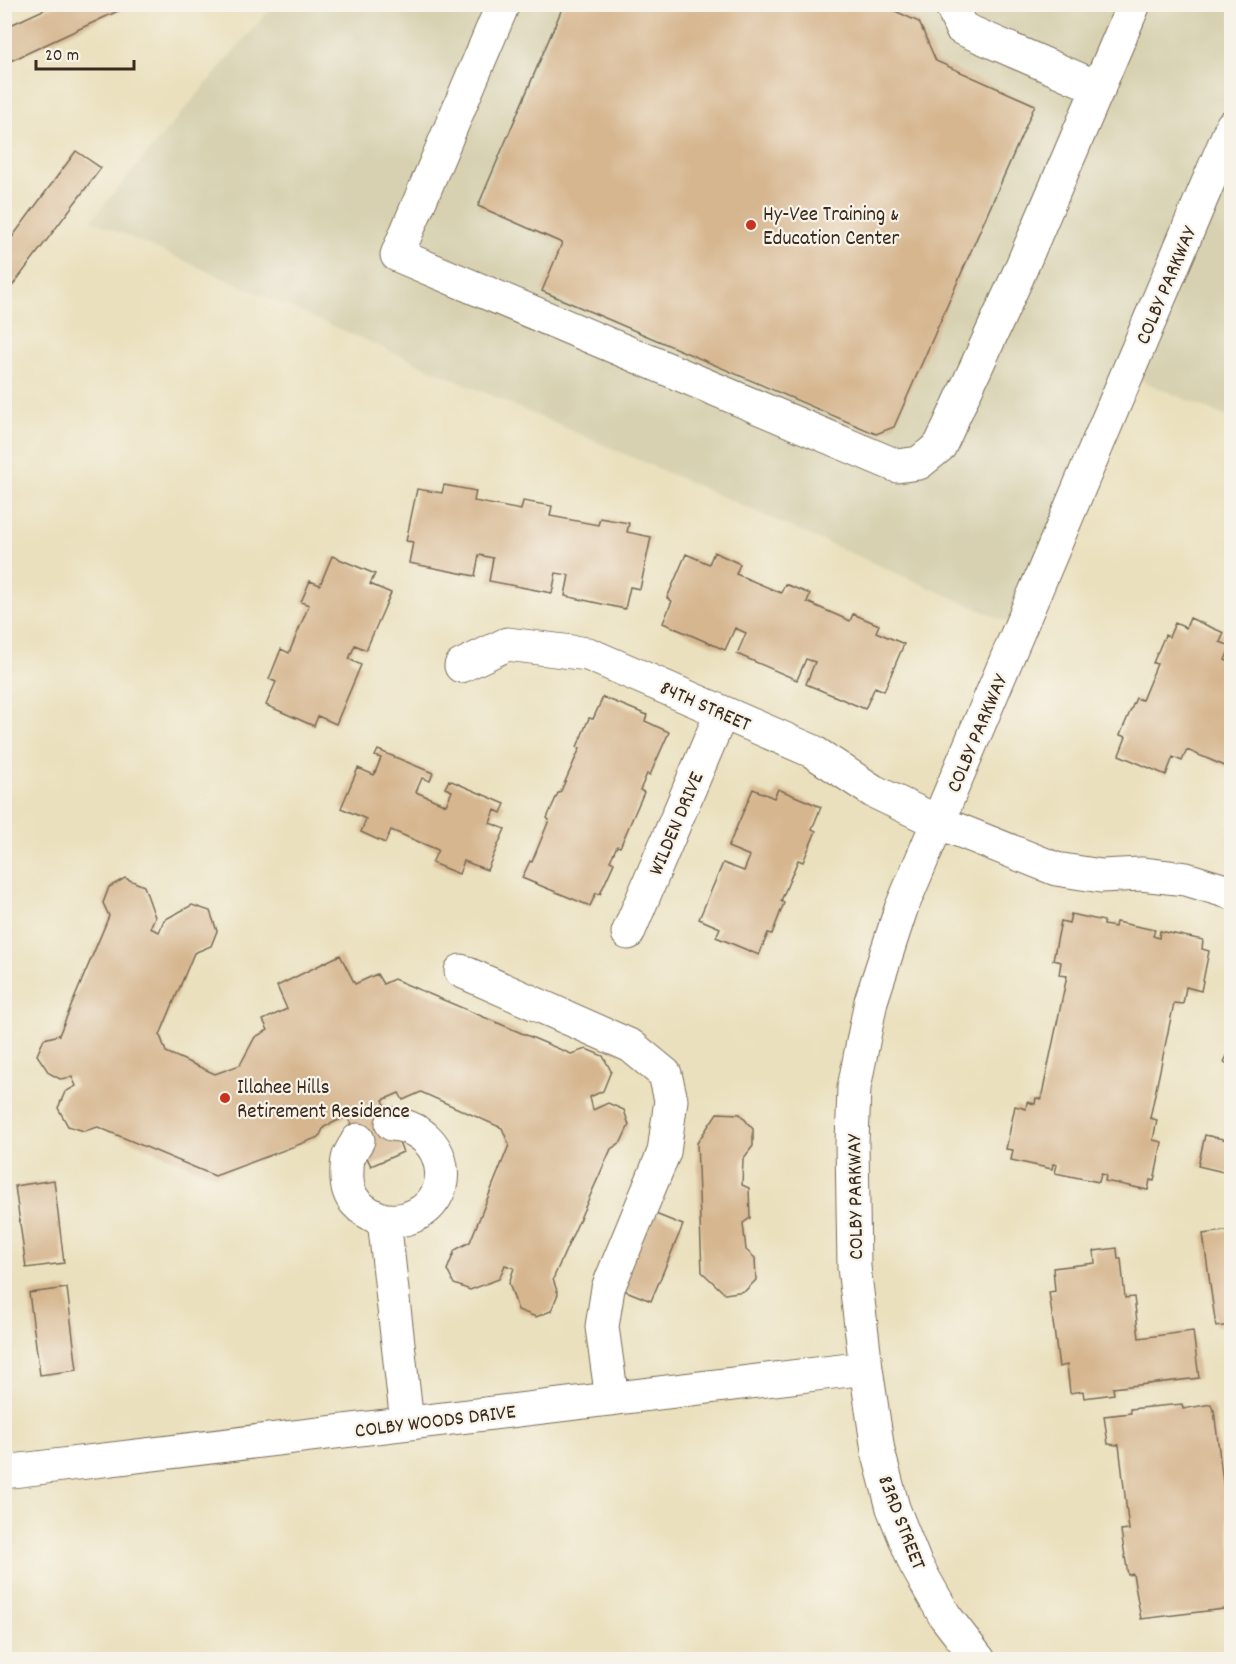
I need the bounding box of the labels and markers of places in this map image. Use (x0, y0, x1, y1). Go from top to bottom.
place label: Hy-Vee Training & Education Center (763, 201, 899, 255)
marker: Hy-Vee Training & Education Center (744, 218, 758, 232)
place label: Illahee Hills Retirement Residence (237, 1074, 410, 1128)
marker: Illahee Hills Retirement Residence (218, 1091, 232, 1105)

